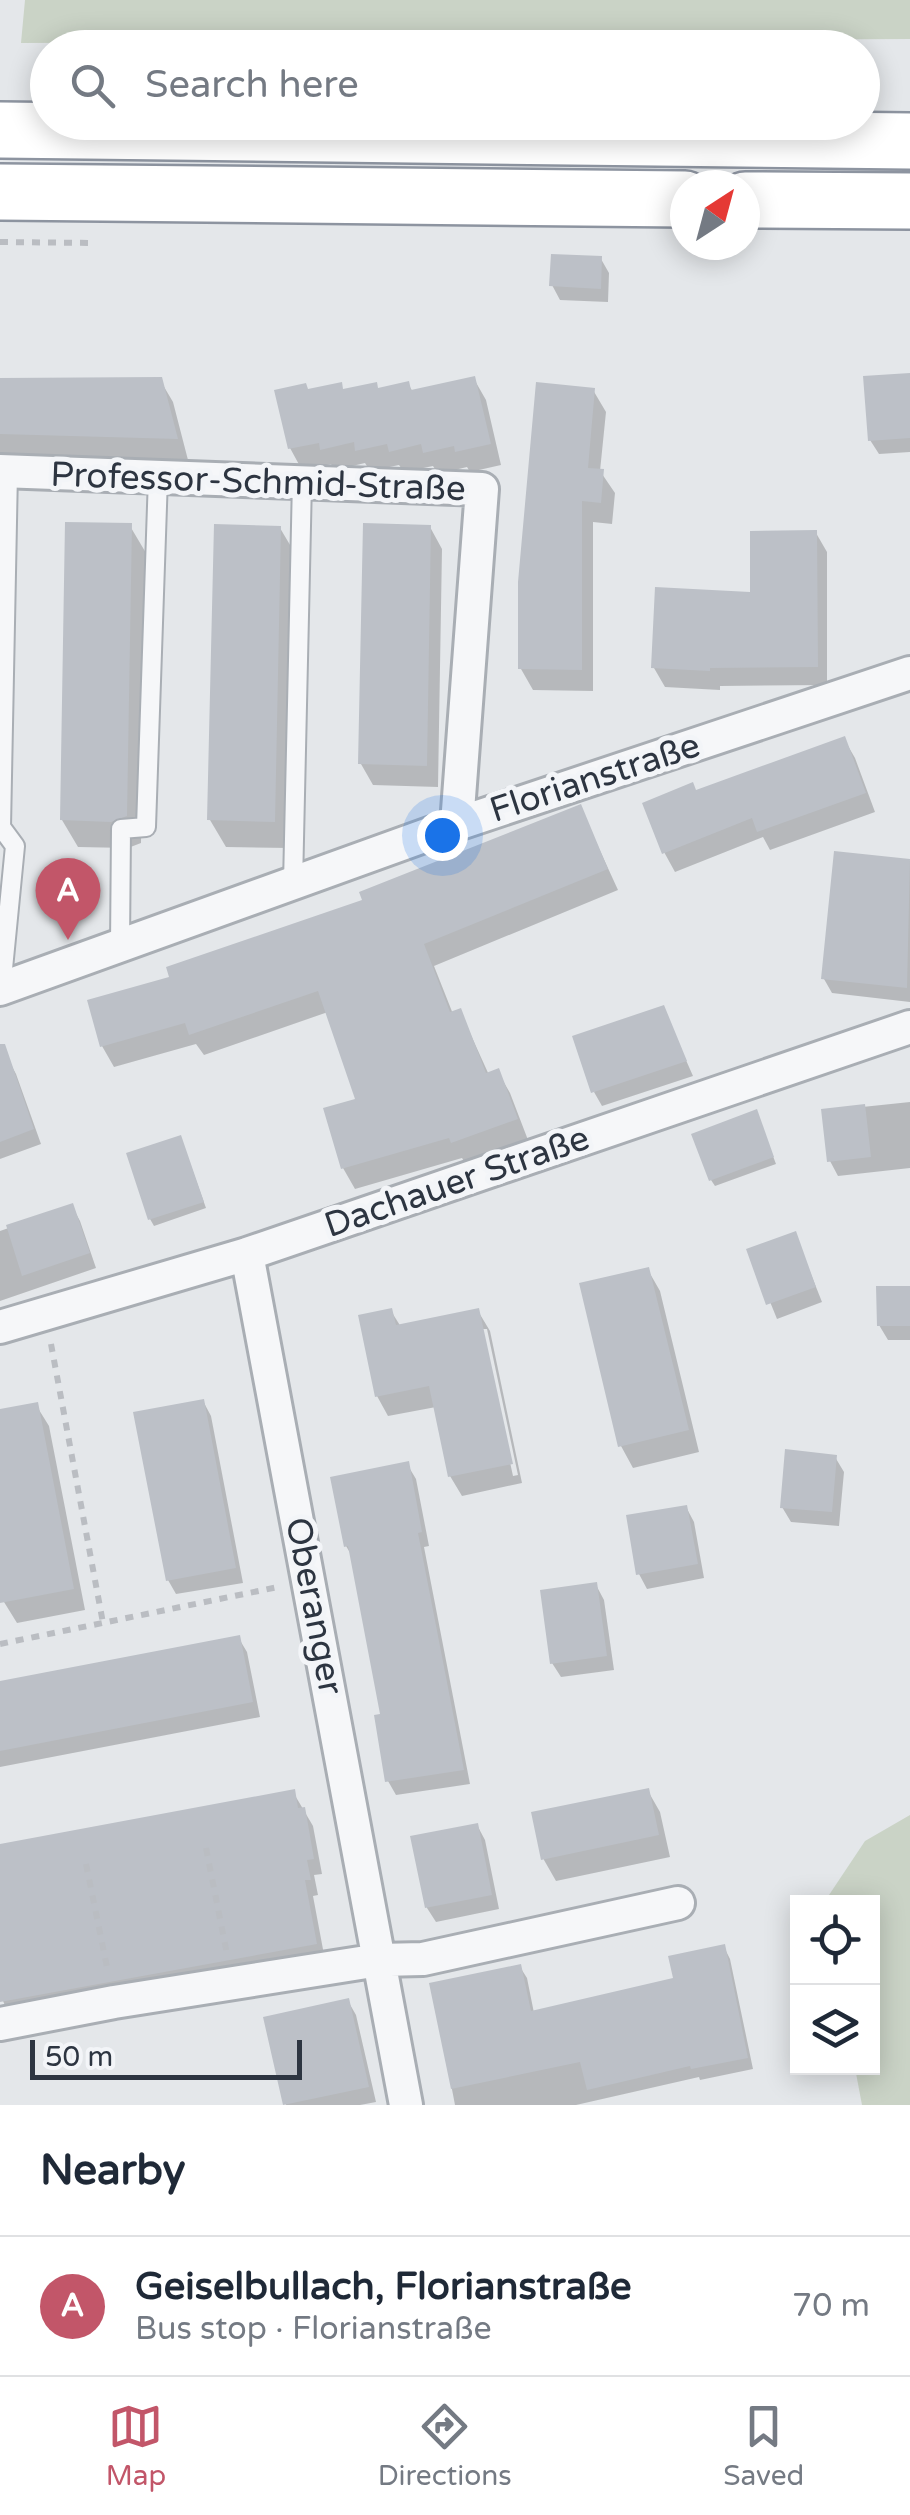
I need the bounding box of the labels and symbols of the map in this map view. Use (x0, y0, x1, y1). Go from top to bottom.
north arrow (670, 170, 760, 260)
street label: Professor-Schmid-Straße (50, 454, 466, 510)
street label: Florianstraße (485, 724, 705, 832)
your location (417, 810, 468, 861)
pin: A (36, 858, 100, 940)
street label: Dachauer Straße (319, 1117, 595, 1247)
street label: Oberanger (276, 1514, 352, 1699)
scale bar (30, 2035, 302, 2080)

